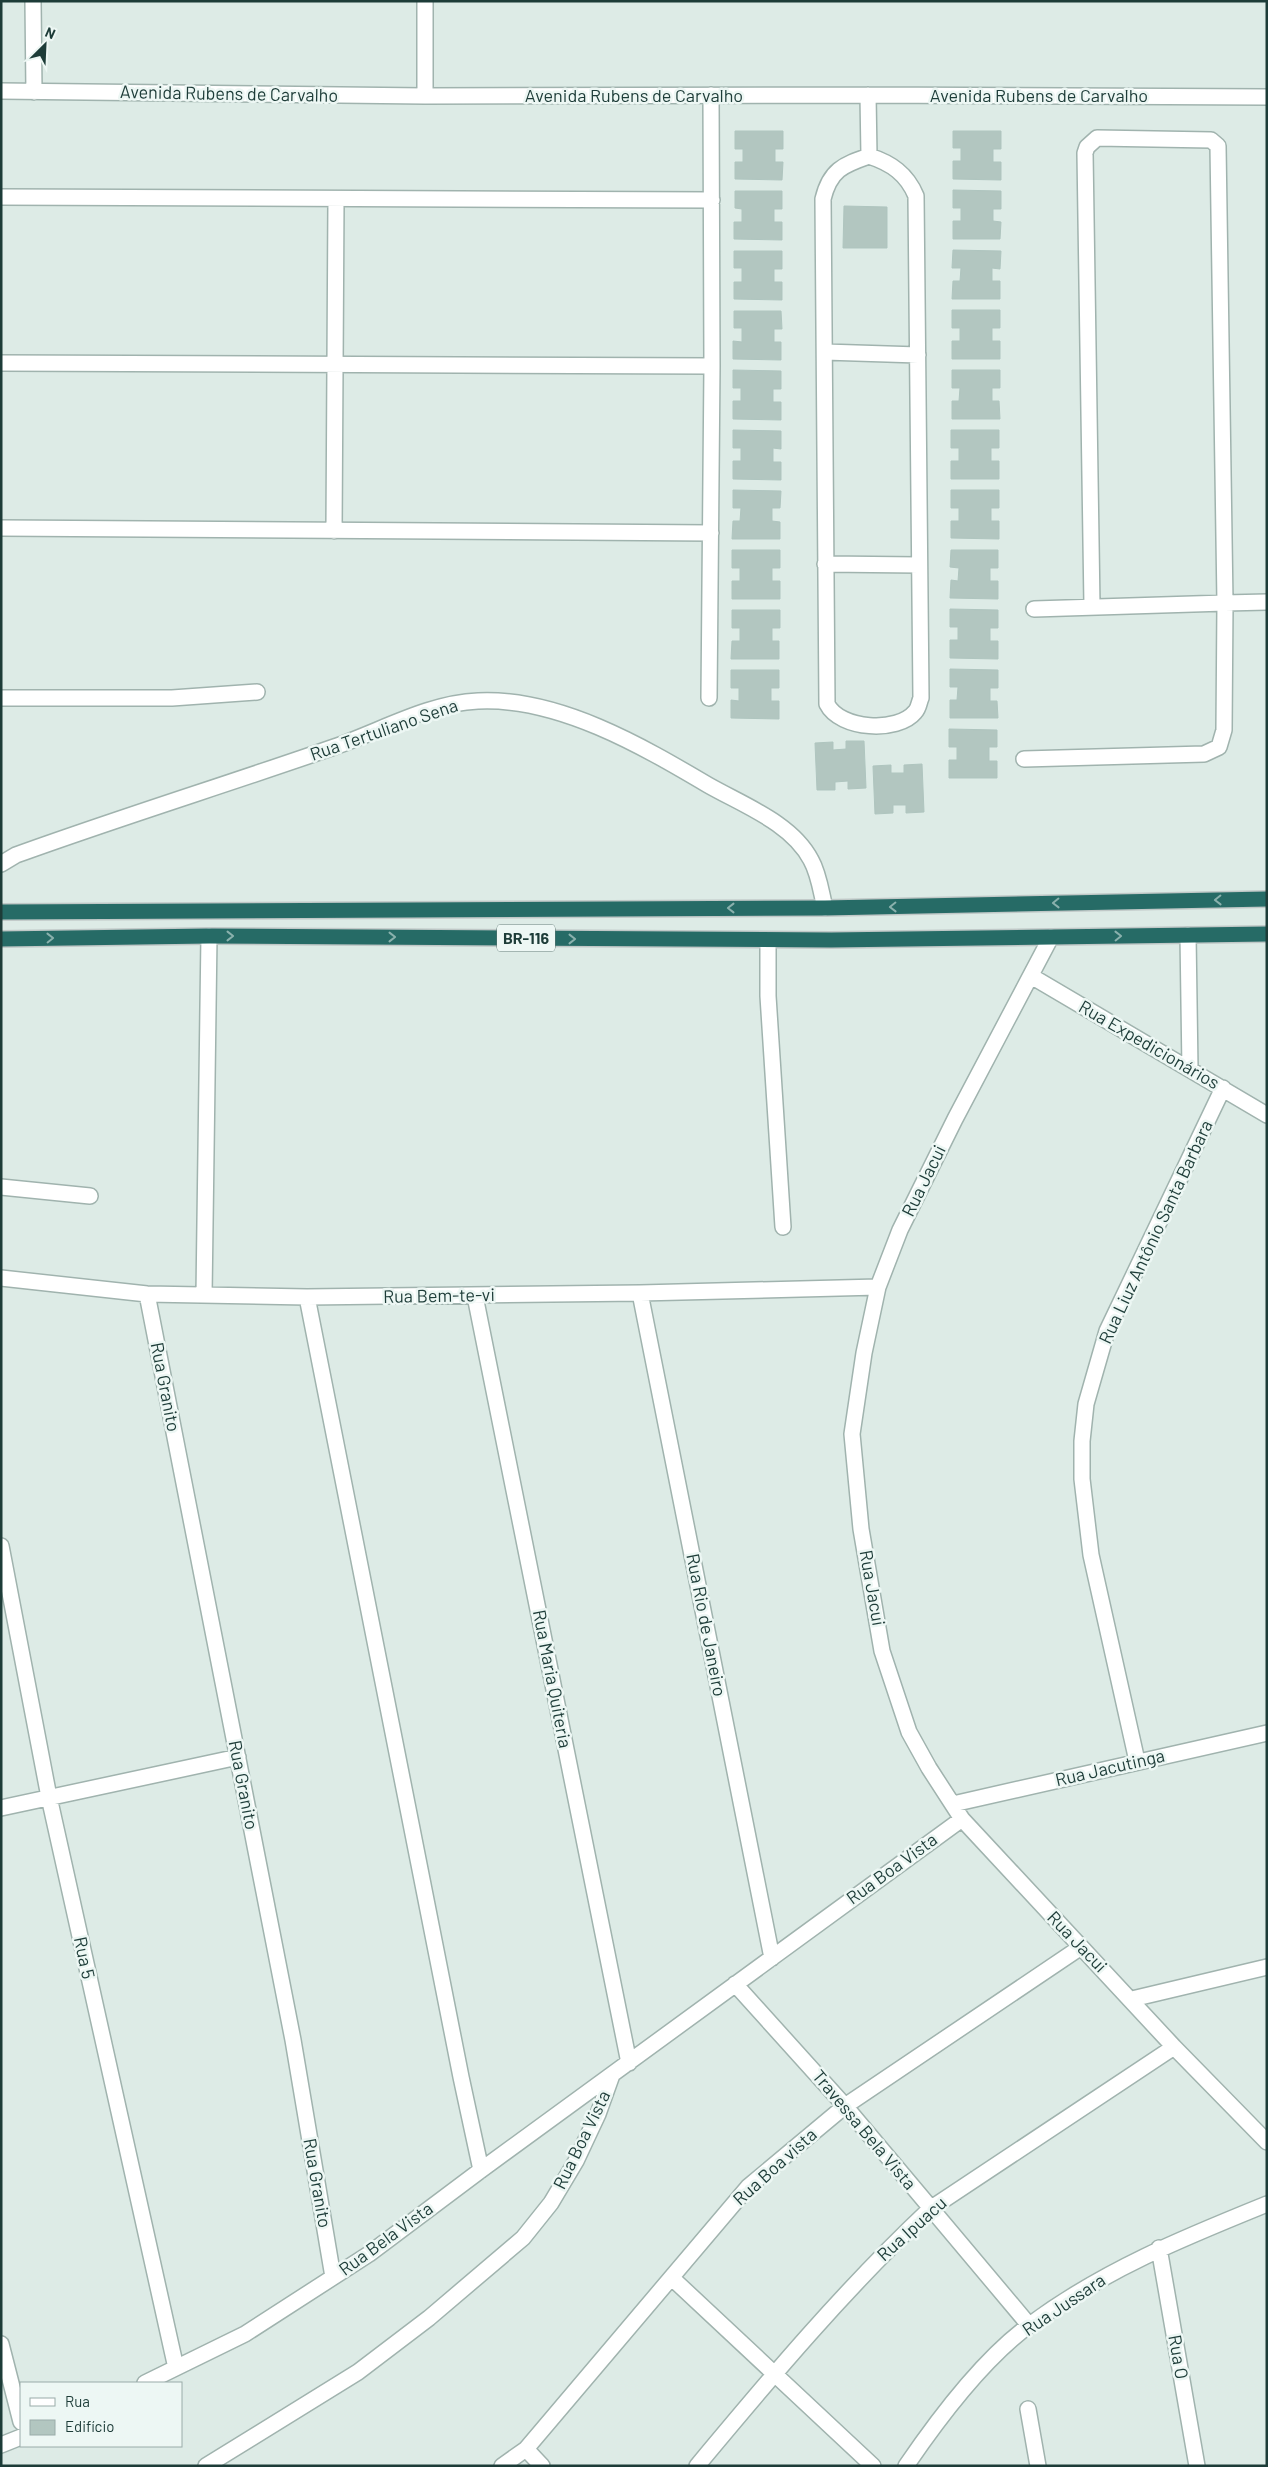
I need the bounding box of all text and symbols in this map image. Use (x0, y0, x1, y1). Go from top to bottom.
north arrow (20, 20, 70, 70)
text: N (43, 23, 58, 42)
street label: Avenida Rubens de Carvalho (120, 80, 338, 106)
street label: Avenida Rubens de Carvalho (525, 84, 743, 106)
street label: Avenida Rubens de Carvalho (930, 84, 1148, 106)
street label: Rua Tertuliano Sena (307, 693, 461, 765)
one-way arrow (1214, 895, 1222, 905)
one-way arrow (1051, 898, 1059, 908)
one-way arrow (889, 901, 897, 912)
one-way arrow (726, 903, 734, 914)
road number: BR-116 (497, 924, 555, 951)
one-way arrow (226, 931, 234, 941)
one-way arrow (1114, 931, 1122, 941)
one-way arrow (389, 932, 397, 942)
one-way arrow (46, 933, 54, 943)
one-way arrow (569, 933, 577, 944)
street label: Rua Expedicionários (1075, 995, 1224, 1093)
street label: Rua Liuz Antônio Santa Barbara (1094, 1116, 1217, 1347)
street label: Rua Jacui (896, 1141, 950, 1220)
street label: Rua Bem-te-vi (383, 1283, 495, 1307)
street label: Rua Granito (147, 1340, 185, 1433)
street label: Rua Jacui (855, 1548, 890, 1627)
street label: Rua Rio de Janeiro (682, 1551, 732, 1698)
street label: Rua Maria Quiteria (529, 1608, 577, 1750)
street label: Rua Granito (225, 1738, 263, 1831)
street label: Rua Jacutinga (1053, 1744, 1167, 1790)
street label: Rua Boa Vista (842, 1828, 941, 1909)
street label: Rua Jacui (1043, 1906, 1112, 1977)
street label: Rua 5 (70, 1935, 100, 1981)
street label: Travessa Bela Vista (808, 2065, 921, 2194)
street label: Rua Boa Vista (548, 2087, 614, 2192)
street label: Rua Boa vista (728, 2123, 821, 2210)
street label: Rua Granito (299, 2136, 337, 2229)
street label: Rua Ipuacu (872, 2191, 951, 2265)
street label: Rua Bela Vista (334, 2197, 437, 2280)
street label: Rua Jussara (1018, 2268, 1109, 2340)
street label: Rua O (1164, 2333, 1194, 2381)
legend (20, 2382, 182, 2447)
text: Rua (65, 2392, 90, 2410)
text: Edifício (65, 2417, 114, 2435)

